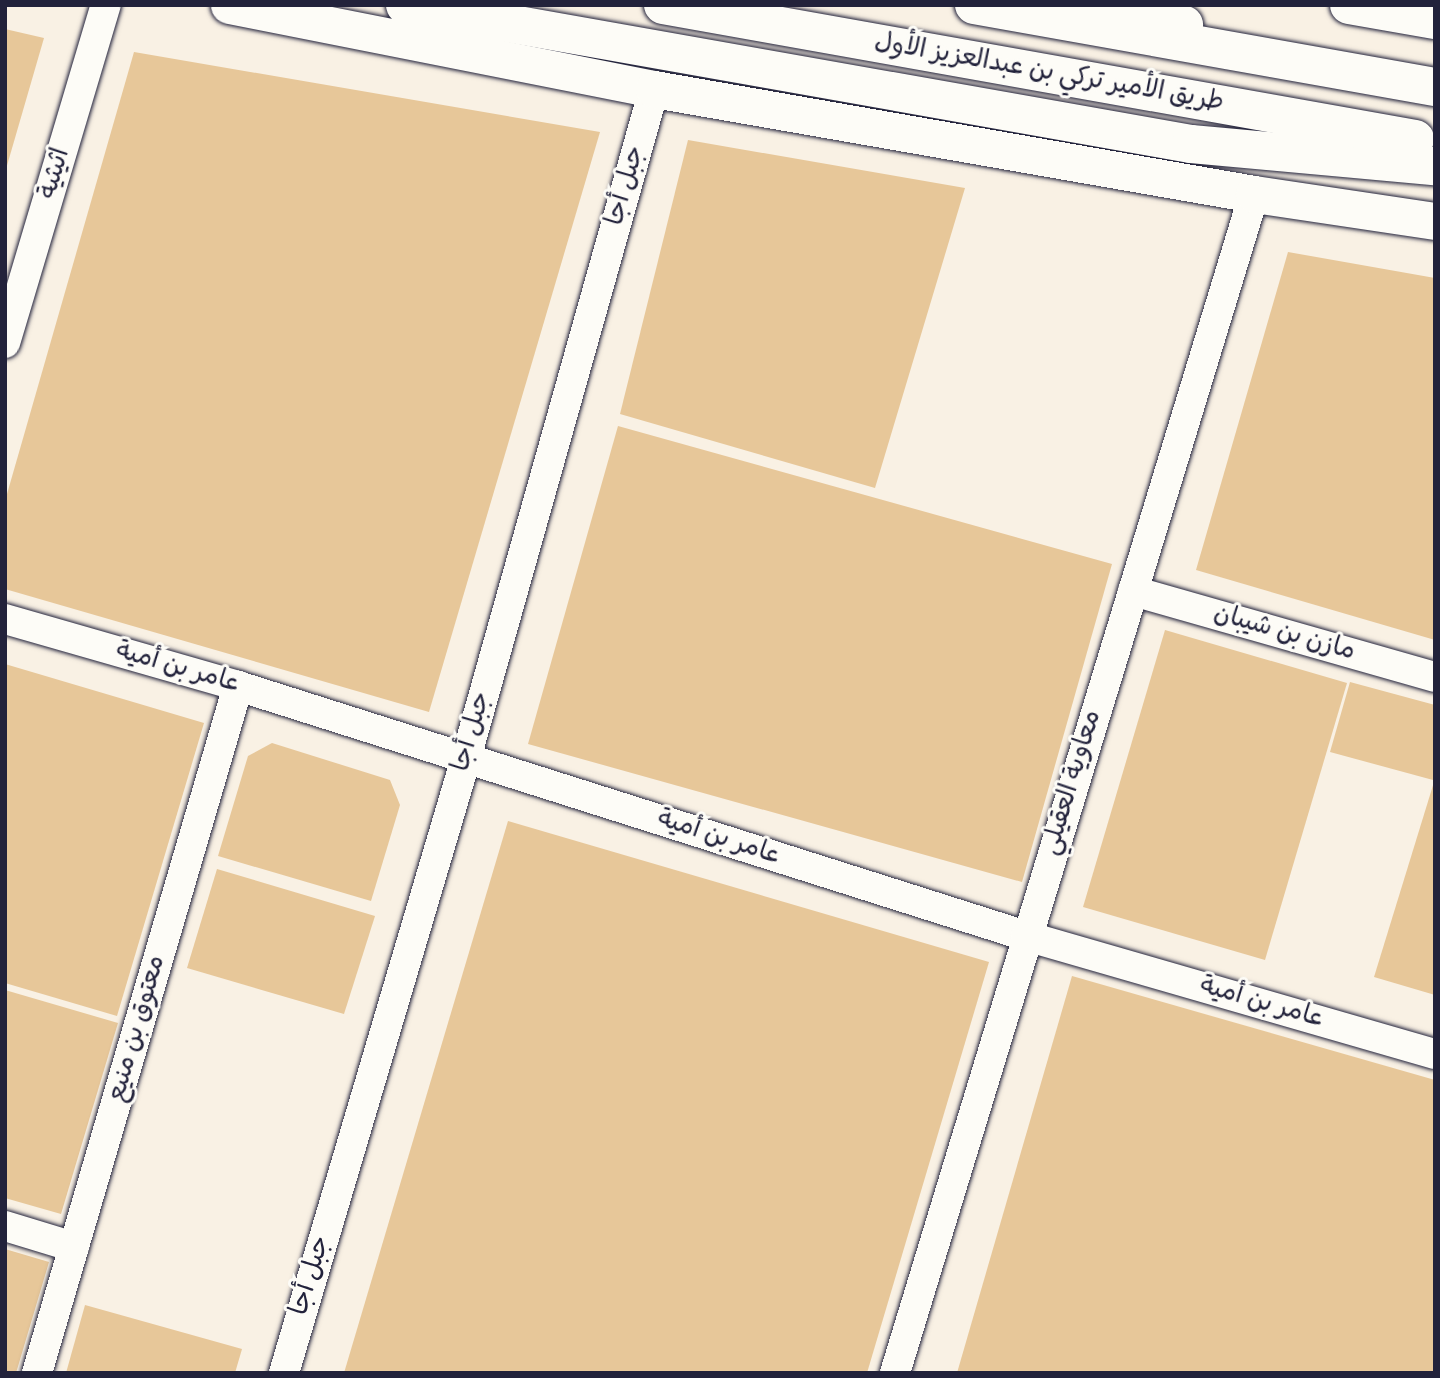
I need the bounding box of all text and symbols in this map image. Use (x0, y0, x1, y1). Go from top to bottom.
street label: طريق الأمير تركي بن عبدالعزيز الأول (872, 28, 1226, 120)
street label: جبل أجا (601, 142, 653, 230)
street label: اثيثية (34, 145, 78, 203)
street label: مازن بن شيبان (1210, 599, 1358, 669)
street label: عامر بن أمية (112, 636, 244, 702)
street label: جبل أجا (447, 688, 499, 776)
street label: معاوية العقيلي (1036, 707, 1110, 859)
street label: عامر بن أمية (653, 804, 785, 874)
street label: معتوق بن منيع (102, 952, 174, 1106)
street label: عامر بن أمية (1196, 971, 1328, 1037)
street label: جبل أجا (285, 1232, 339, 1320)

